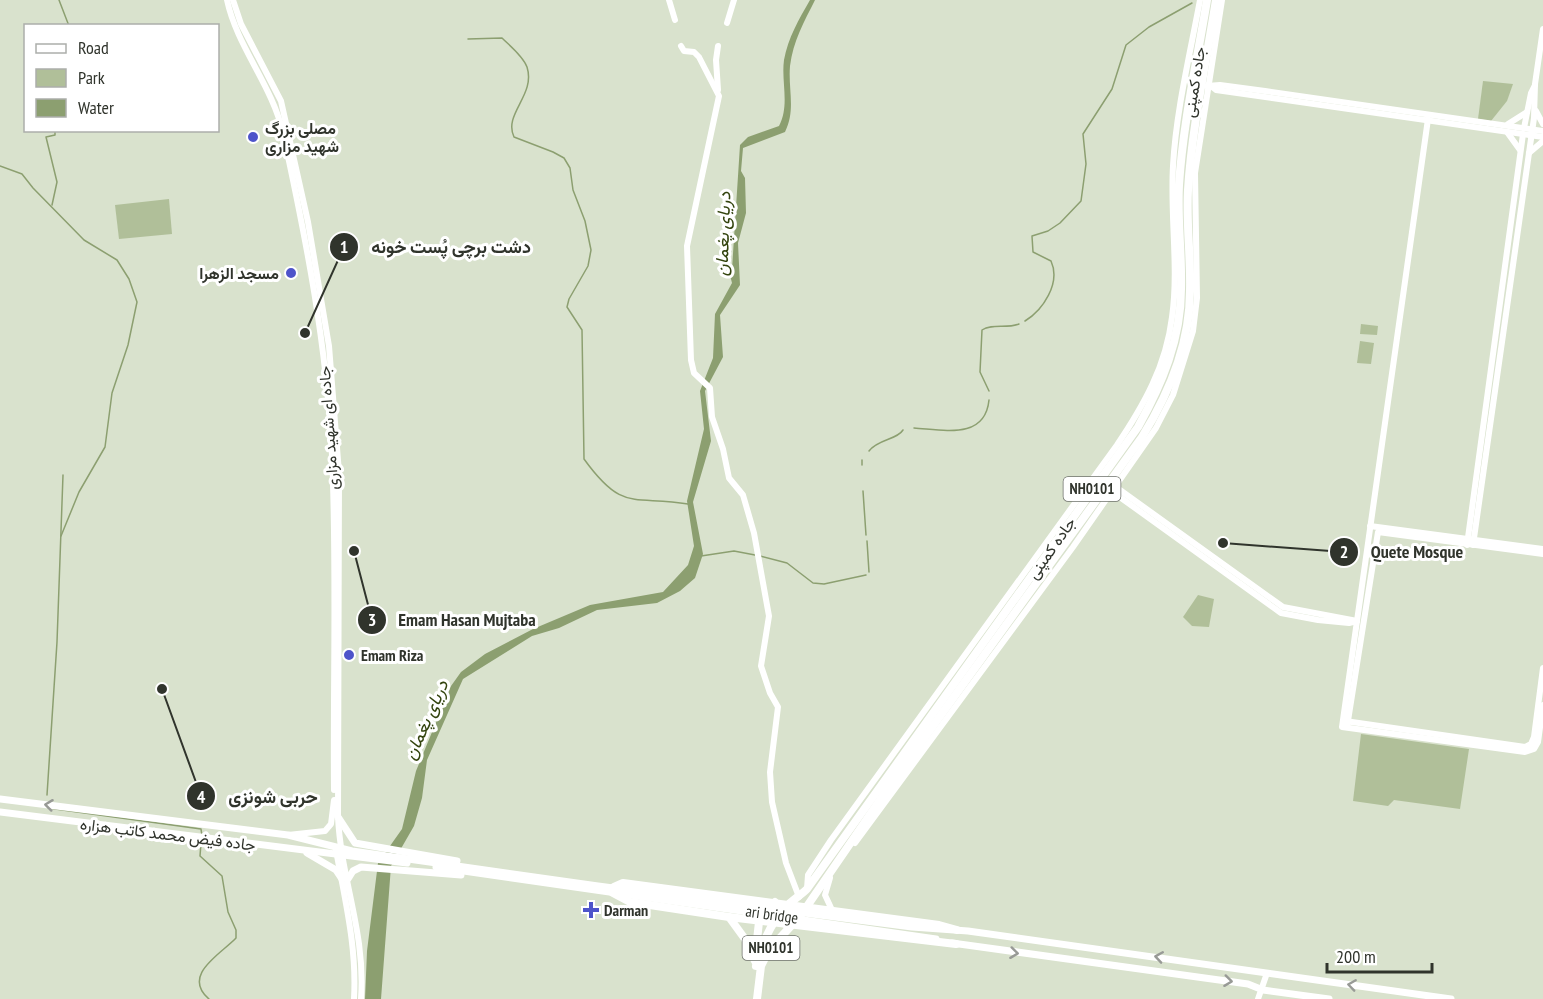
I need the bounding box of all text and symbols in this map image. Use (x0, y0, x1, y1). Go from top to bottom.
legend (24, 24, 219, 132)
text: Road (78, 36, 109, 59)
street label: جاده کمپنی (1179, 45, 1211, 119)
text: Park (78, 66, 105, 89)
text: Water (78, 96, 114, 119)
place label: مصلی بزرگ شهید مزاری (265, 118, 339, 157)
marker: مصلی بزرگ شهید مزاری (246, 130, 260, 144)
water label: دریای پغمان (710, 191, 736, 277)
callout: دشت برچی پُست خونه (329, 229, 543, 265)
text: 1 (340, 235, 348, 258)
text: دشت برچی پُست خونه (371, 235, 531, 259)
place label: مسجد الزهرا (199, 263, 279, 284)
marker: مسجد الزهرا (284, 266, 298, 280)
street label: جاده ای شهید مزاری (314, 365, 343, 491)
road number: NH0101 (1064, 477, 1120, 501)
street label: جاده کمپنی (1022, 513, 1081, 584)
callout: Quete Mosque (1329, 534, 1475, 570)
text: 2 (1340, 540, 1348, 563)
text: Quete Mosque (1371, 540, 1463, 563)
callout: Emam Hasan Mujtaba (357, 602, 548, 638)
text: 3 (368, 608, 376, 631)
text: Emam Hasan Mujtaba (398, 608, 536, 631)
place label: Emam Riza (361, 645, 424, 665)
marker: Emam Riza (342, 648, 356, 662)
water label: دریای پغمان (398, 676, 454, 764)
callout: حربی شونزی (186, 778, 329, 814)
text: 4 (197, 785, 206, 808)
text: حربی شونزی (228, 785, 318, 808)
one-way arrow (44, 799, 53, 812)
street label: جاده فیض محمد کاتب هزاره (79, 813, 257, 856)
place label: Darman (604, 900, 648, 920)
street label: ari bridge (744, 900, 800, 928)
marker: Darman (582, 901, 600, 919)
road number: NH0101 (742, 936, 800, 960)
scale bar (1327, 936, 1432, 974)
text: 200 m (1336, 945, 1376, 968)
one-way arrow (1009, 946, 1018, 958)
one-way arrow (1154, 952, 1163, 964)
one-way arrow (1223, 975, 1232, 987)
one-way arrow (1347, 979, 1356, 991)

